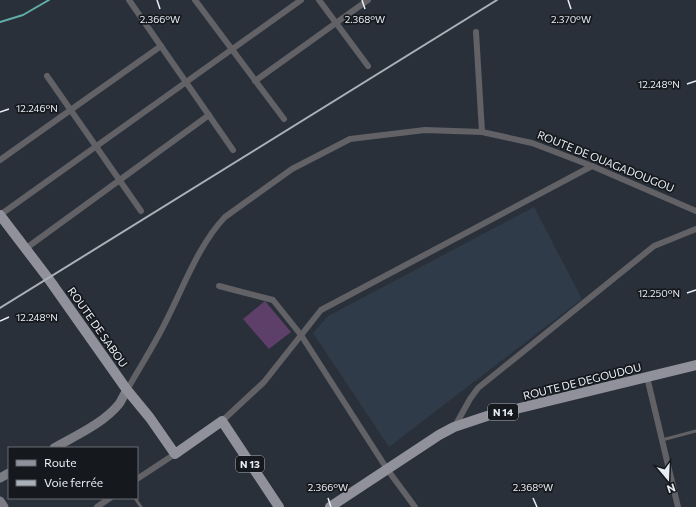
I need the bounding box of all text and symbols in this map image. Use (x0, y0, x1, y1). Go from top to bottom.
text: 2.366°W (140, 13, 180, 25)
text: 2.368°W (345, 13, 385, 25)
text: 2.370°W (551, 13, 591, 25)
text: 12.248°N (638, 78, 680, 90)
text: 12.246°N (16, 102, 58, 114)
street label: ROUTE DE OUAGADOUGOU (536, 128, 676, 194)
street label: ROUTE DE SABOU (65, 284, 131, 370)
text: 12.250°N (638, 287, 680, 299)
text: 12.248°N (16, 311, 58, 323)
street label: ROUTE DE DEGOUDOU (521, 360, 643, 402)
road number: N 14 (488, 404, 518, 420)
legend (8, 447, 138, 499)
text: Route (44, 455, 77, 469)
road number: N 13 (236, 456, 264, 472)
north arrow (648, 459, 688, 499)
text: Voie ferrée (44, 475, 103, 489)
text: 2.366°W (308, 481, 348, 493)
text: 2.368°W (513, 481, 553, 493)
text: N (665, 481, 677, 496)

